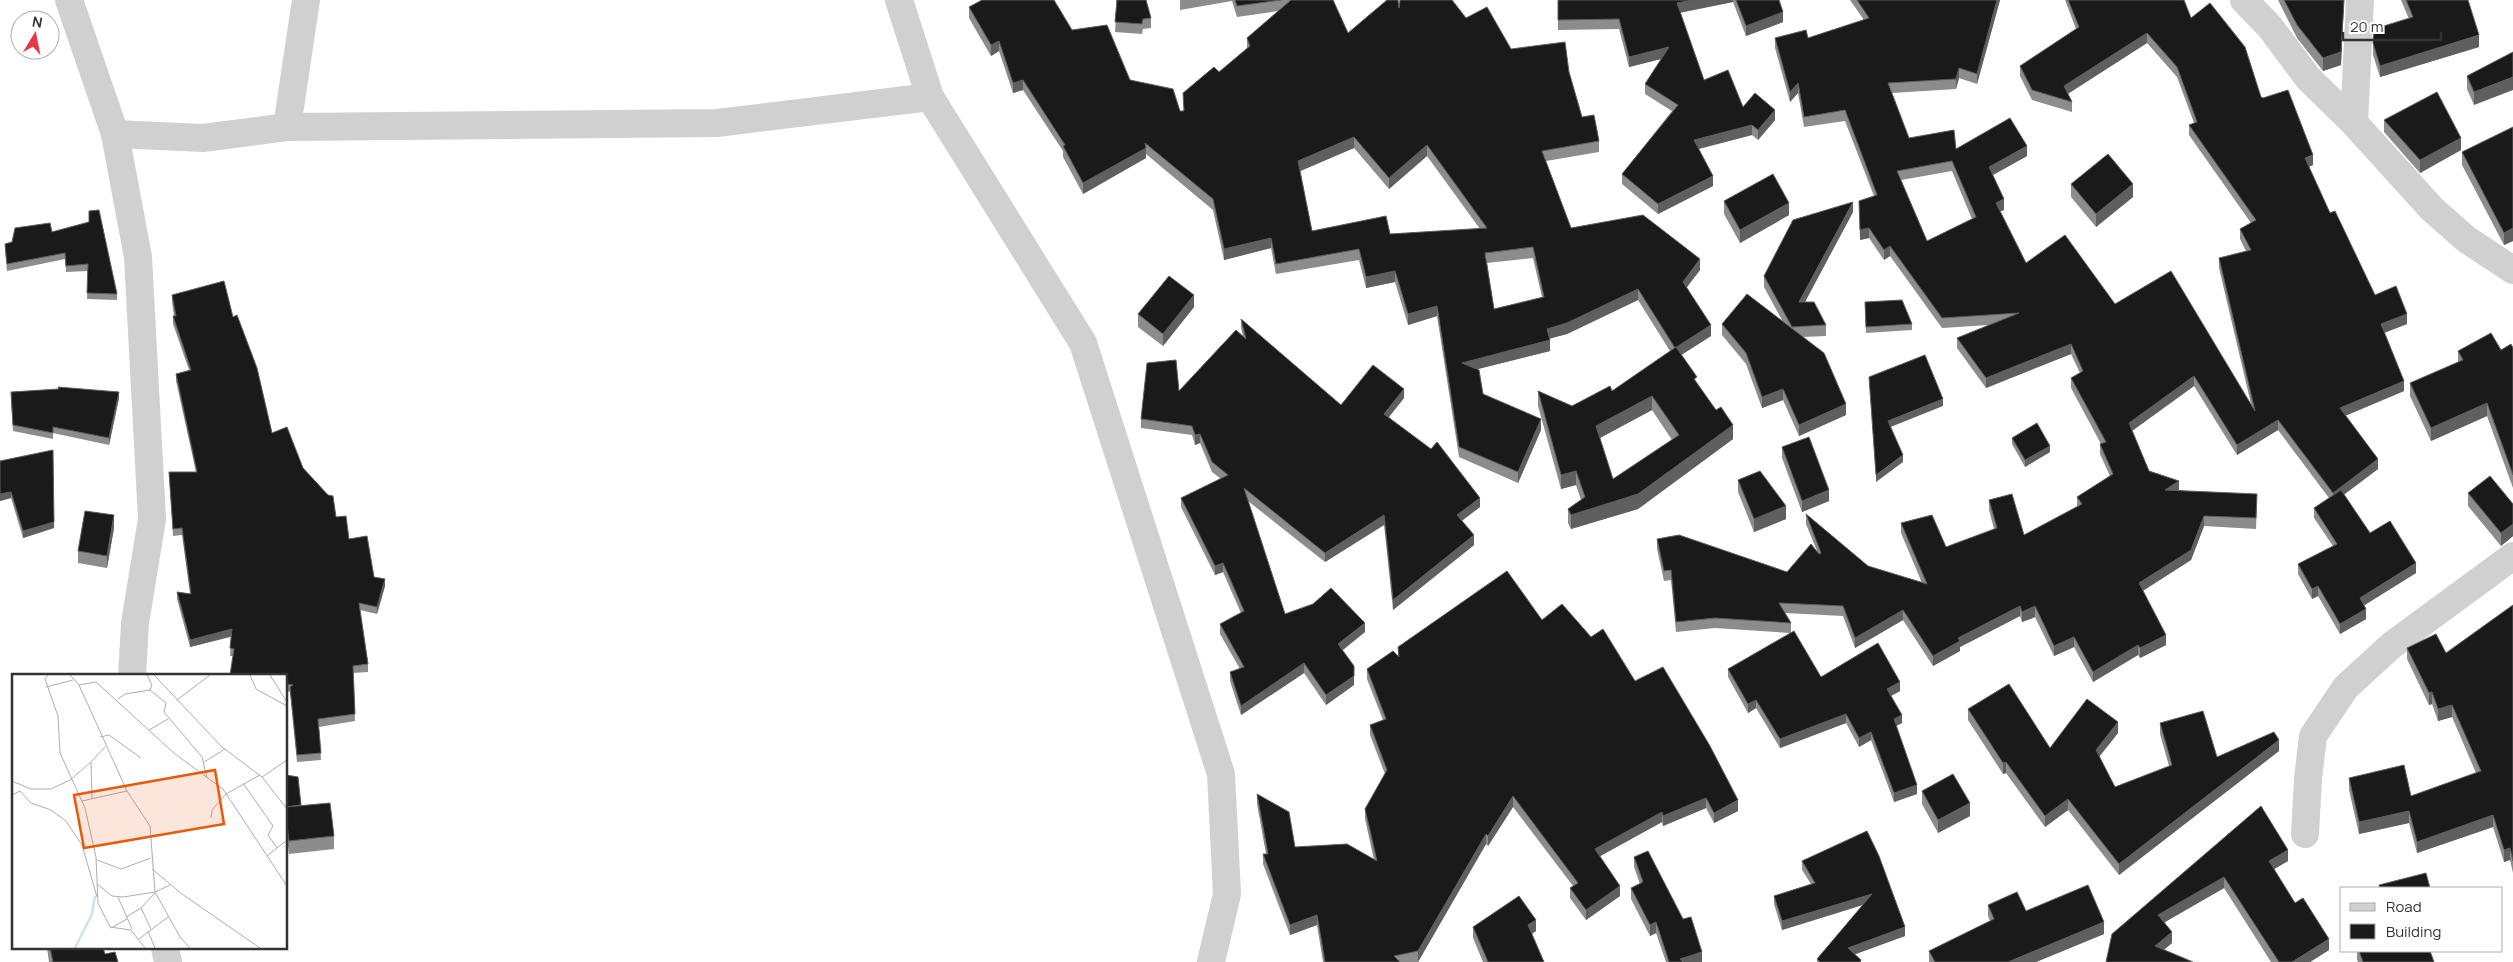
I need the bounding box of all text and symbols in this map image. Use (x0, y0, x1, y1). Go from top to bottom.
north arrow (10, 10, 60, 60)
scale bar (2343, 10, 2440, 42)
text: N (31, 11, 44, 32)
text: 20 m (2350, 16, 2383, 37)
inset map (12, 674, 288, 950)
legend (2340, 887, 2503, 952)
text: Road (2386, 896, 2422, 917)
text: Building (2386, 921, 2441, 942)

